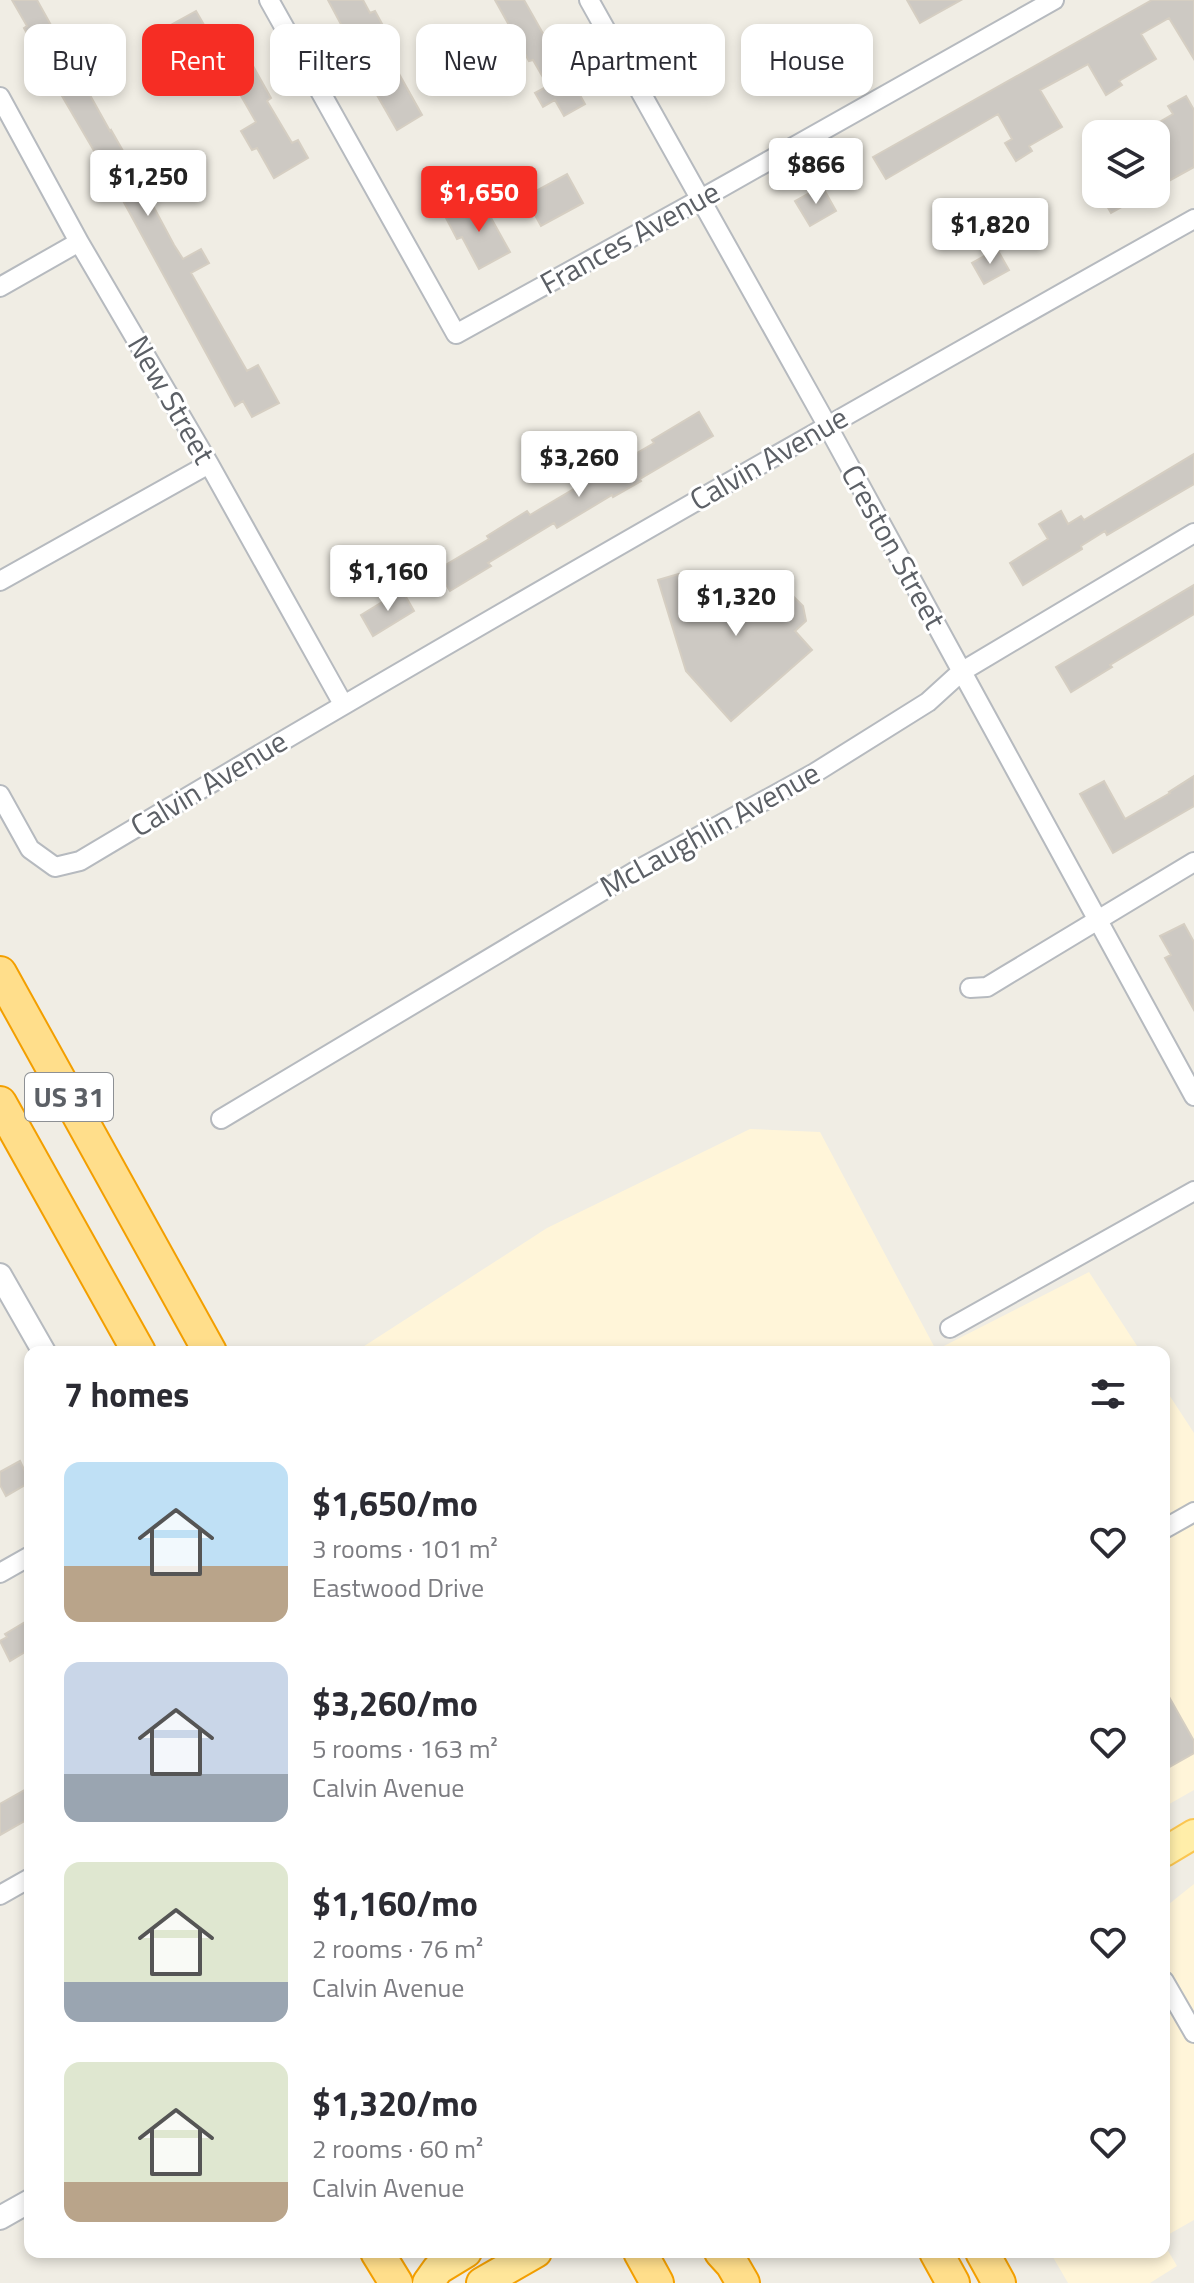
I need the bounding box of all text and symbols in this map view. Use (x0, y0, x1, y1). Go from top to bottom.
chip: Buy (24, 24, 126, 96)
chip: Rent (142, 24, 254, 96)
chip: Filters (270, 24, 400, 96)
chip: New (416, 24, 526, 96)
chip: Apartment (542, 24, 725, 96)
chip: House (741, 24, 873, 96)
map controls (1082, 120, 1170, 208)
button: layers (1082, 120, 1170, 208)
pin: $866 (769, 138, 863, 206)
text: $866 (787, 144, 845, 183)
pin: $1,250 (83, 150, 213, 218)
text: $1,250 (108, 156, 188, 195)
pin: $1,650 (414, 166, 544, 234)
street label: Frances Avenue (531, 169, 728, 306)
text: $1,650 (439, 172, 519, 211)
pin: $1,820 (925, 198, 1055, 266)
text: $1,820 (950, 204, 1030, 243)
street label: New Street (116, 327, 228, 473)
street label: Calvin Avenue (681, 394, 856, 522)
pin: $3,260 (514, 431, 644, 499)
text: $3,260 (539, 437, 619, 476)
street label: Creston Street (830, 456, 958, 638)
pin: $1,160 (323, 545, 453, 613)
text: $1,160 (348, 551, 428, 590)
pin: $1,320 (671, 570, 801, 638)
text: $1,320 (696, 576, 776, 615)
street label: Calvin Avenue (121, 718, 296, 848)
street label: McLaughlin Avenue (591, 750, 828, 909)
road number: US 31 (25, 1073, 113, 1121)
text: 7 homes (64, 1368, 189, 1420)
icon: filters (1086, 1372, 1130, 1416)
text: $1,650/mo (312, 1477, 478, 1529)
icon: home (128, 1494, 224, 1590)
icon: heart (1086, 1520, 1130, 1564)
text: 3 rooms · 101 m² (312, 1529, 498, 1568)
text: Eastwood Drive (312, 1568, 484, 1607)
text: $3,260/mo (312, 1677, 478, 1729)
icon: home (128, 1694, 224, 1790)
icon: heart (1086, 1720, 1130, 1764)
text: 5 rooms · 163 m² (312, 1729, 498, 1768)
text: Calvin Avenue (312, 1768, 464, 1807)
text: $1,160/mo (312, 1877, 478, 1929)
icon: home (128, 1894, 224, 1990)
icon: heart (1086, 1920, 1130, 1964)
text: 2 rooms · 76 m² (312, 1929, 483, 1968)
text: Calvin Avenue (312, 1968, 464, 2007)
text: $1,320/mo (312, 2077, 478, 2129)
icon: home (128, 2094, 224, 2190)
icon: heart (1086, 2120, 1130, 2164)
text: 2 rooms · 60 m² (312, 2129, 483, 2168)
text: Calvin Avenue (312, 2168, 464, 2207)

